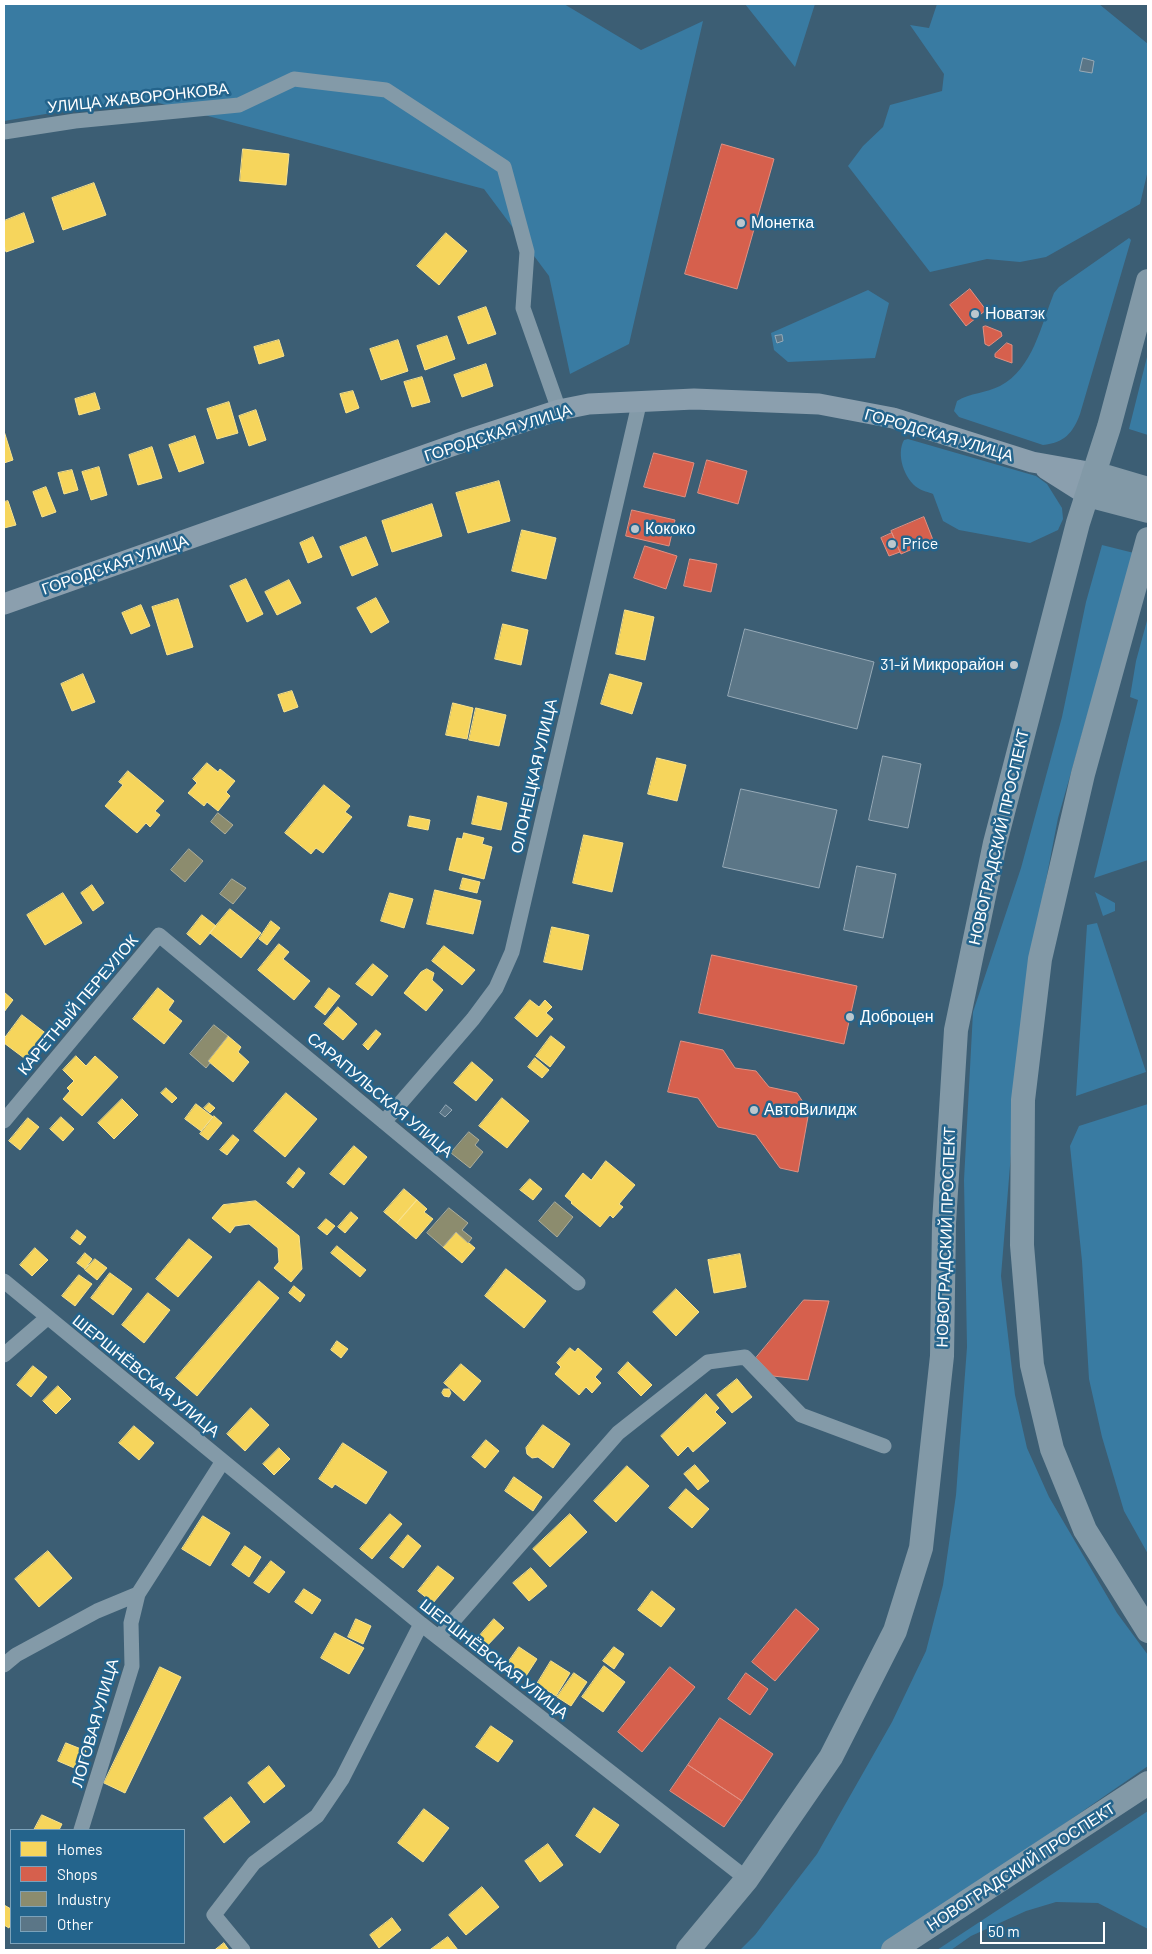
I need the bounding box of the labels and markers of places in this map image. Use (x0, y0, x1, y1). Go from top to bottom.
place label: Монетка (751, 213, 814, 233)
marker: Монетка (735, 217, 747, 229)
place label: Новатэк (985, 304, 1045, 324)
marker: Новатэк (969, 308, 981, 320)
place label: Кококо (645, 519, 695, 539)
marker: Кококо (629, 523, 641, 535)
place label: Price (902, 534, 938, 554)
marker: Price (886, 538, 898, 550)
place label: 31-й Микрорайон (880, 655, 1004, 675)
marker: 31-й Микрорайон (1008, 659, 1020, 671)
place label: Доброцен (860, 1007, 934, 1027)
marker: Доброцен (844, 1011, 856, 1023)
place label: АвтоВилидж (764, 1100, 857, 1120)
marker: АвтоВилидж (748, 1104, 760, 1116)

